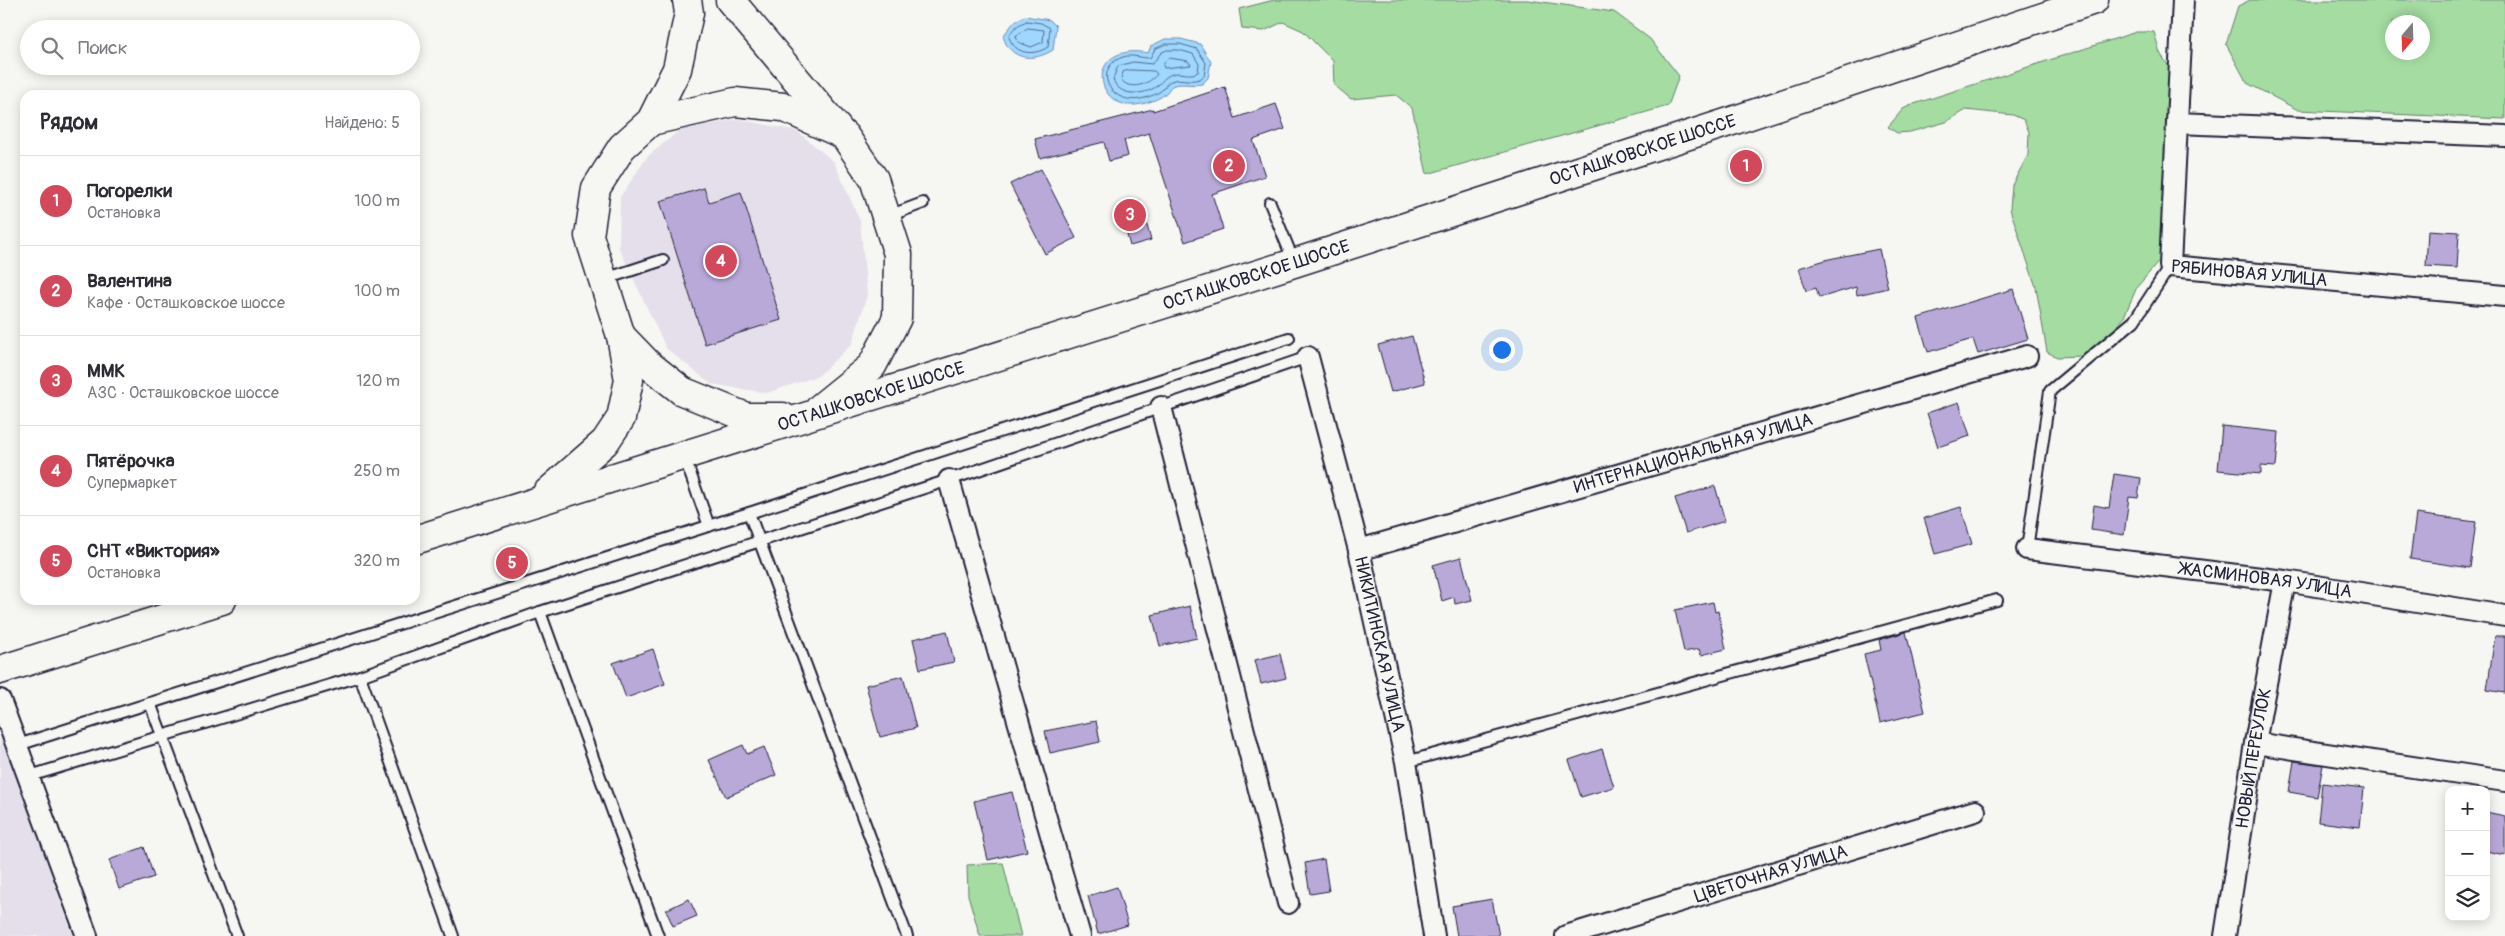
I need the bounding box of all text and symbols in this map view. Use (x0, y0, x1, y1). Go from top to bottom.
north arrow (2385, 15, 2430, 60)
search box (20, 20, 420, 75)
icon: search (38, 34, 66, 62)
text: Поиск (78, 36, 128, 60)
text: Рядом (40, 109, 98, 136)
street label: ОСТАШКОВСКОЕ ШОССЕ (1546, 109, 1739, 192)
text: Найдено: 5 (324, 113, 400, 133)
pin: 2 (1213, 147, 1245, 185)
pin: 1 (1730, 147, 1762, 185)
text: Погорелки (87, 179, 172, 203)
text: 1 (53, 191, 59, 211)
text: 100 m (354, 191, 400, 211)
pin: 3 (1114, 196, 1146, 234)
text: Остановка (87, 203, 161, 223)
street label: ОСТАШКОВСКОЕ ШОССЕ (1160, 235, 1353, 316)
pin: 4 (705, 242, 737, 280)
street label: РЯБИНОВАЯ УЛИЦА (2170, 255, 2329, 292)
text: Валентина (87, 269, 172, 293)
text: 2 (52, 281, 60, 301)
text: 100 m (354, 281, 400, 301)
text: Кафе · Осташковское шоссе (87, 293, 285, 313)
your location (1489, 337, 1515, 363)
street label: ОСТАШКОВСКОЕ ШОССЕ (775, 357, 967, 437)
text: ММК (87, 359, 125, 383)
text: 3 (52, 371, 60, 391)
text: 120 m (356, 371, 400, 391)
text: АЗС · Осташковское шоссе (87, 383, 279, 403)
street label: ИНТЕРНАЦИОНАЛЬНАЯ УЛИЦА (1571, 408, 1816, 499)
text: Пятёрочка (87, 449, 175, 473)
text: 4 (51, 461, 61, 481)
text: 250 m (354, 461, 400, 481)
text: Супермаркет (87, 473, 177, 493)
text: СНТ «Виктория» (87, 539, 220, 563)
pin: 5 (496, 544, 528, 582)
text: 5 (52, 551, 60, 571)
text: 320 m (354, 551, 400, 571)
street label: НИКИТИНСКАЯ УЛИЦА (1349, 554, 1410, 735)
street label: ЖАСМИНОВАЯ УЛИЦА (2176, 557, 2354, 604)
text: Остановка (87, 563, 161, 583)
street label: НОВЫЙ ПЕРЕУЛОК (2231, 686, 2277, 830)
map controls (2445, 786, 2490, 921)
button: + (2445, 786, 2490, 831)
button: − (2445, 831, 2490, 876)
street label: ЦВЕТОЧНАЯ УЛИЦА (1691, 840, 1850, 908)
button: layers (2445, 876, 2490, 921)

